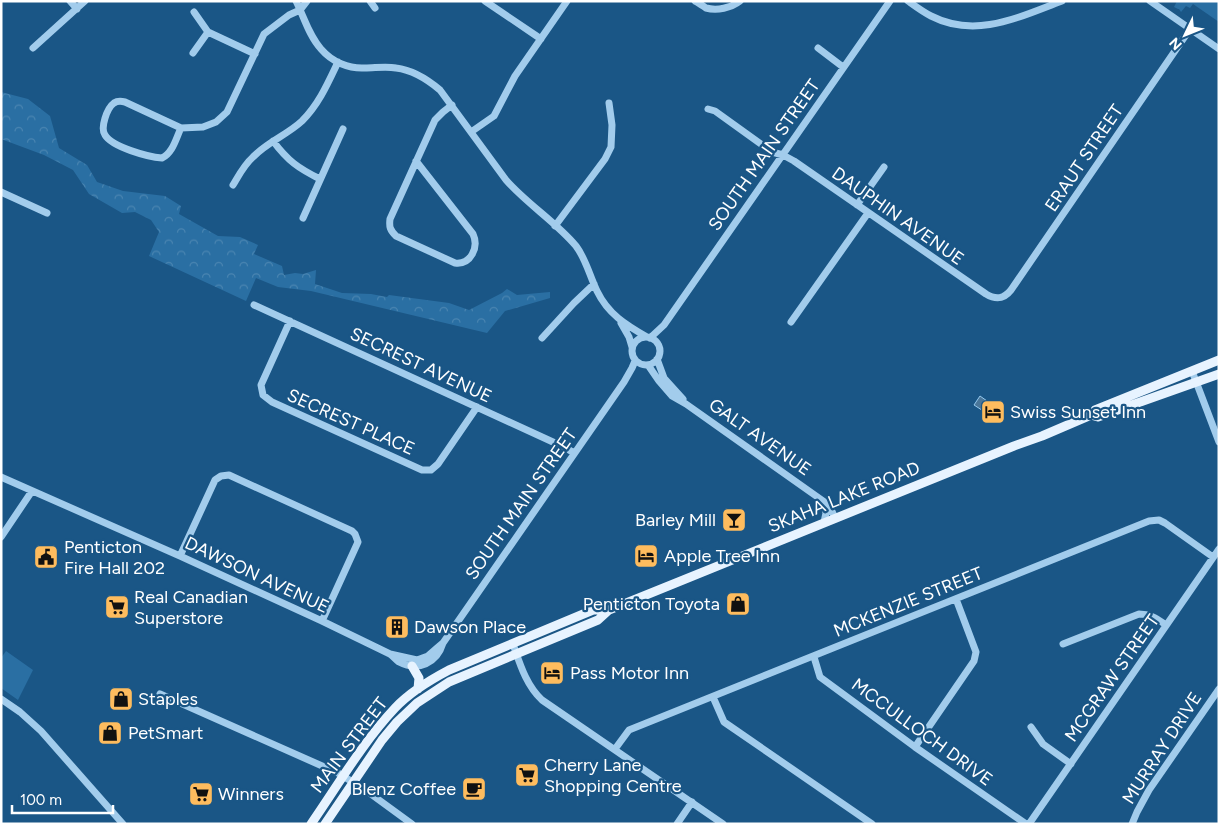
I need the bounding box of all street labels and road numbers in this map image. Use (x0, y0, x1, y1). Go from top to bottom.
street label: SOUTH MAIN STREET (703, 75, 825, 235)
street label: ERAUT STREET (1040, 100, 1128, 216)
street label: DAUPHIN AVENUE (828, 162, 968, 270)
street label: SECREST AVENUE (347, 323, 495, 407)
street label: SECREST PLACE (284, 384, 418, 460)
street label: GALT AVENUE (705, 394, 815, 480)
street label: SOUTH MAIN STREET (460, 424, 582, 584)
street label: SKAHA LAKE ROAD (765, 456, 923, 538)
street label: DAWSON AVENUE (181, 532, 333, 618)
street label: MCKENZIE STREET (830, 562, 986, 642)
street label: MCGRAW STREET (1060, 610, 1164, 746)
street label: MCCULLOCH DRIVE (847, 673, 997, 791)
street label: MURRAY DRIVE (1118, 688, 1206, 808)
street label: MAIN STREET (306, 693, 392, 797)

